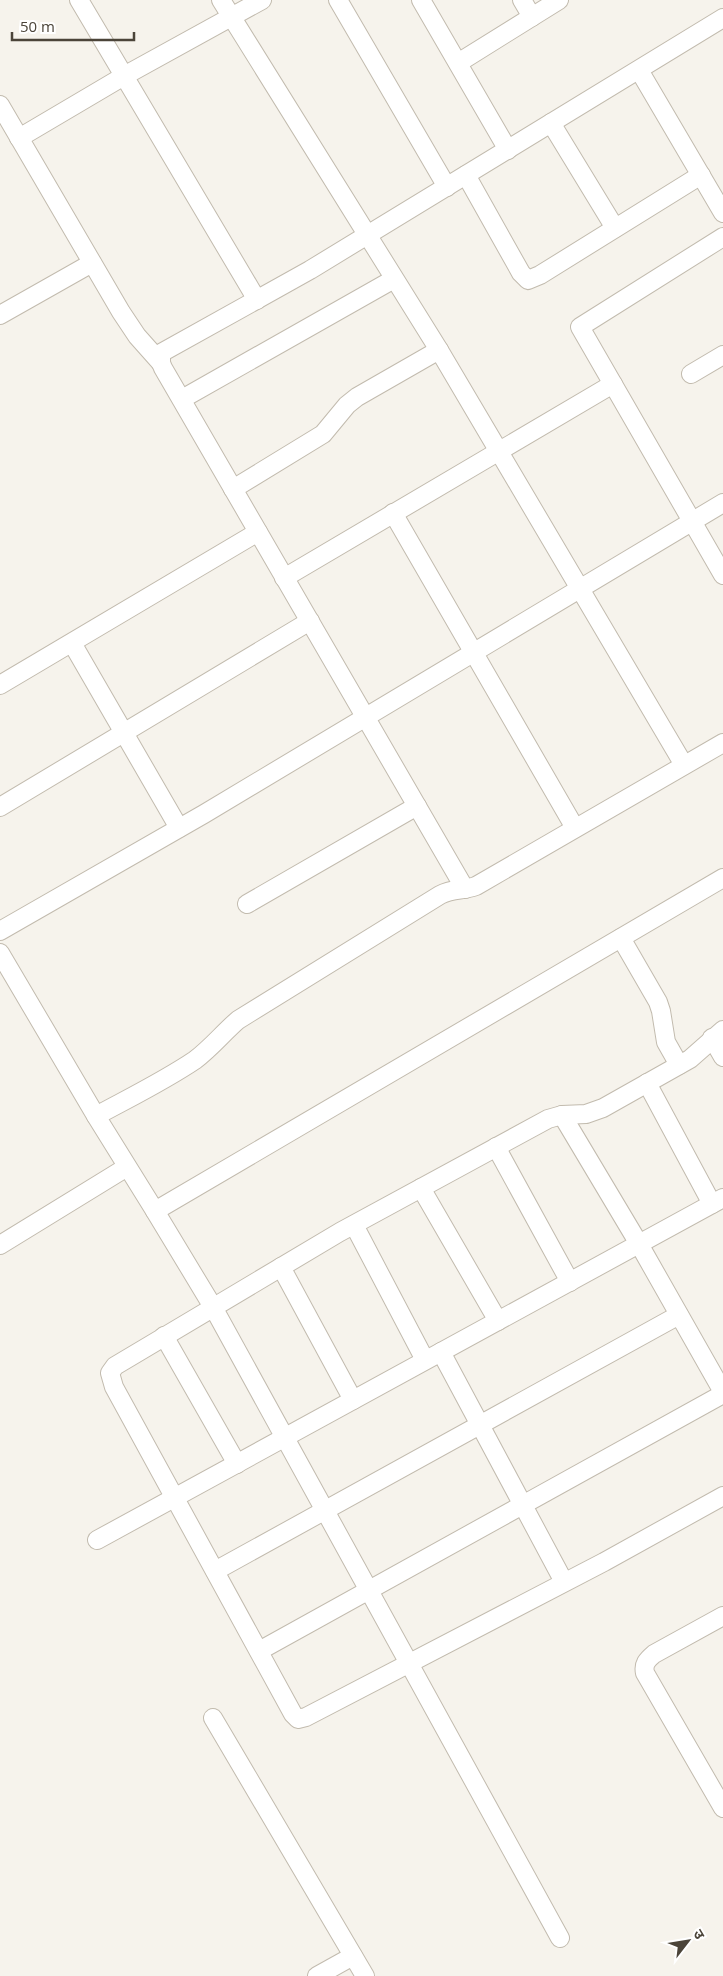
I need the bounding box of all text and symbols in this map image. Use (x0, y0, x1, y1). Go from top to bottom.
scale bar (12, 10, 135, 42)
text: 50 m (20, 16, 55, 36)
north arrow (663, 1916, 713, 1966)
text: उ (689, 1926, 710, 1943)

